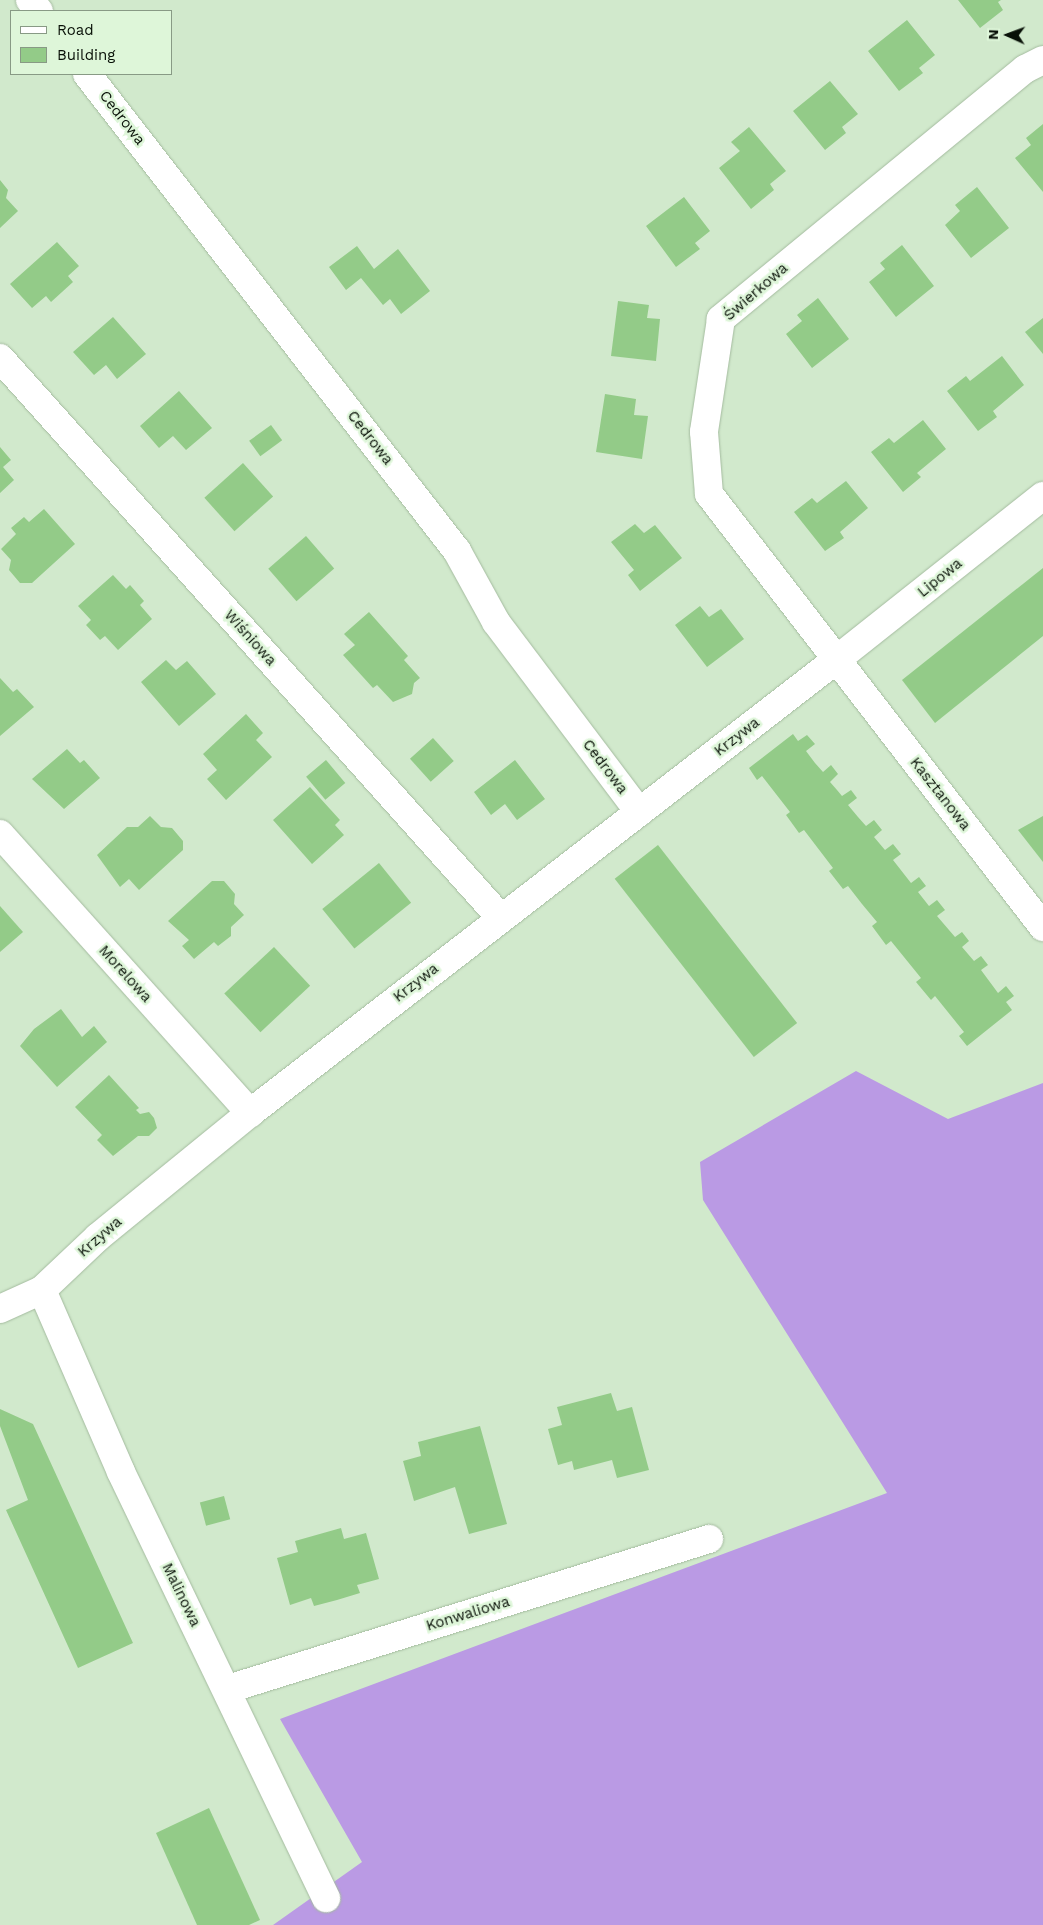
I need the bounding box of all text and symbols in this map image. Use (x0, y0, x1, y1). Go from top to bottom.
legend (10, 10, 172, 75)
north arrow (983, 10, 1033, 60)
text: Road (57, 21, 94, 39)
text: N (985, 29, 1001, 40)
text: Building (57, 46, 115, 64)
street label: Cedrowa (95, 87, 149, 149)
street label: Świerkowa (720, 259, 792, 325)
street label: Cedrowa (343, 407, 397, 469)
street label: Lipowa (914, 555, 966, 601)
street label: Wiśniowa (220, 606, 280, 670)
street label: Krzywa (711, 714, 763, 760)
street label: Cedrowa (579, 736, 631, 798)
street label: Kasztanowa (906, 754, 974, 834)
street label: Morelowa (95, 942, 155, 1006)
street label: Krzywa (390, 960, 442, 1006)
street label: Krzywa (74, 1213, 126, 1261)
street label: Malinowa (158, 1560, 204, 1630)
street label: Konwaliowa (424, 1593, 512, 1635)

